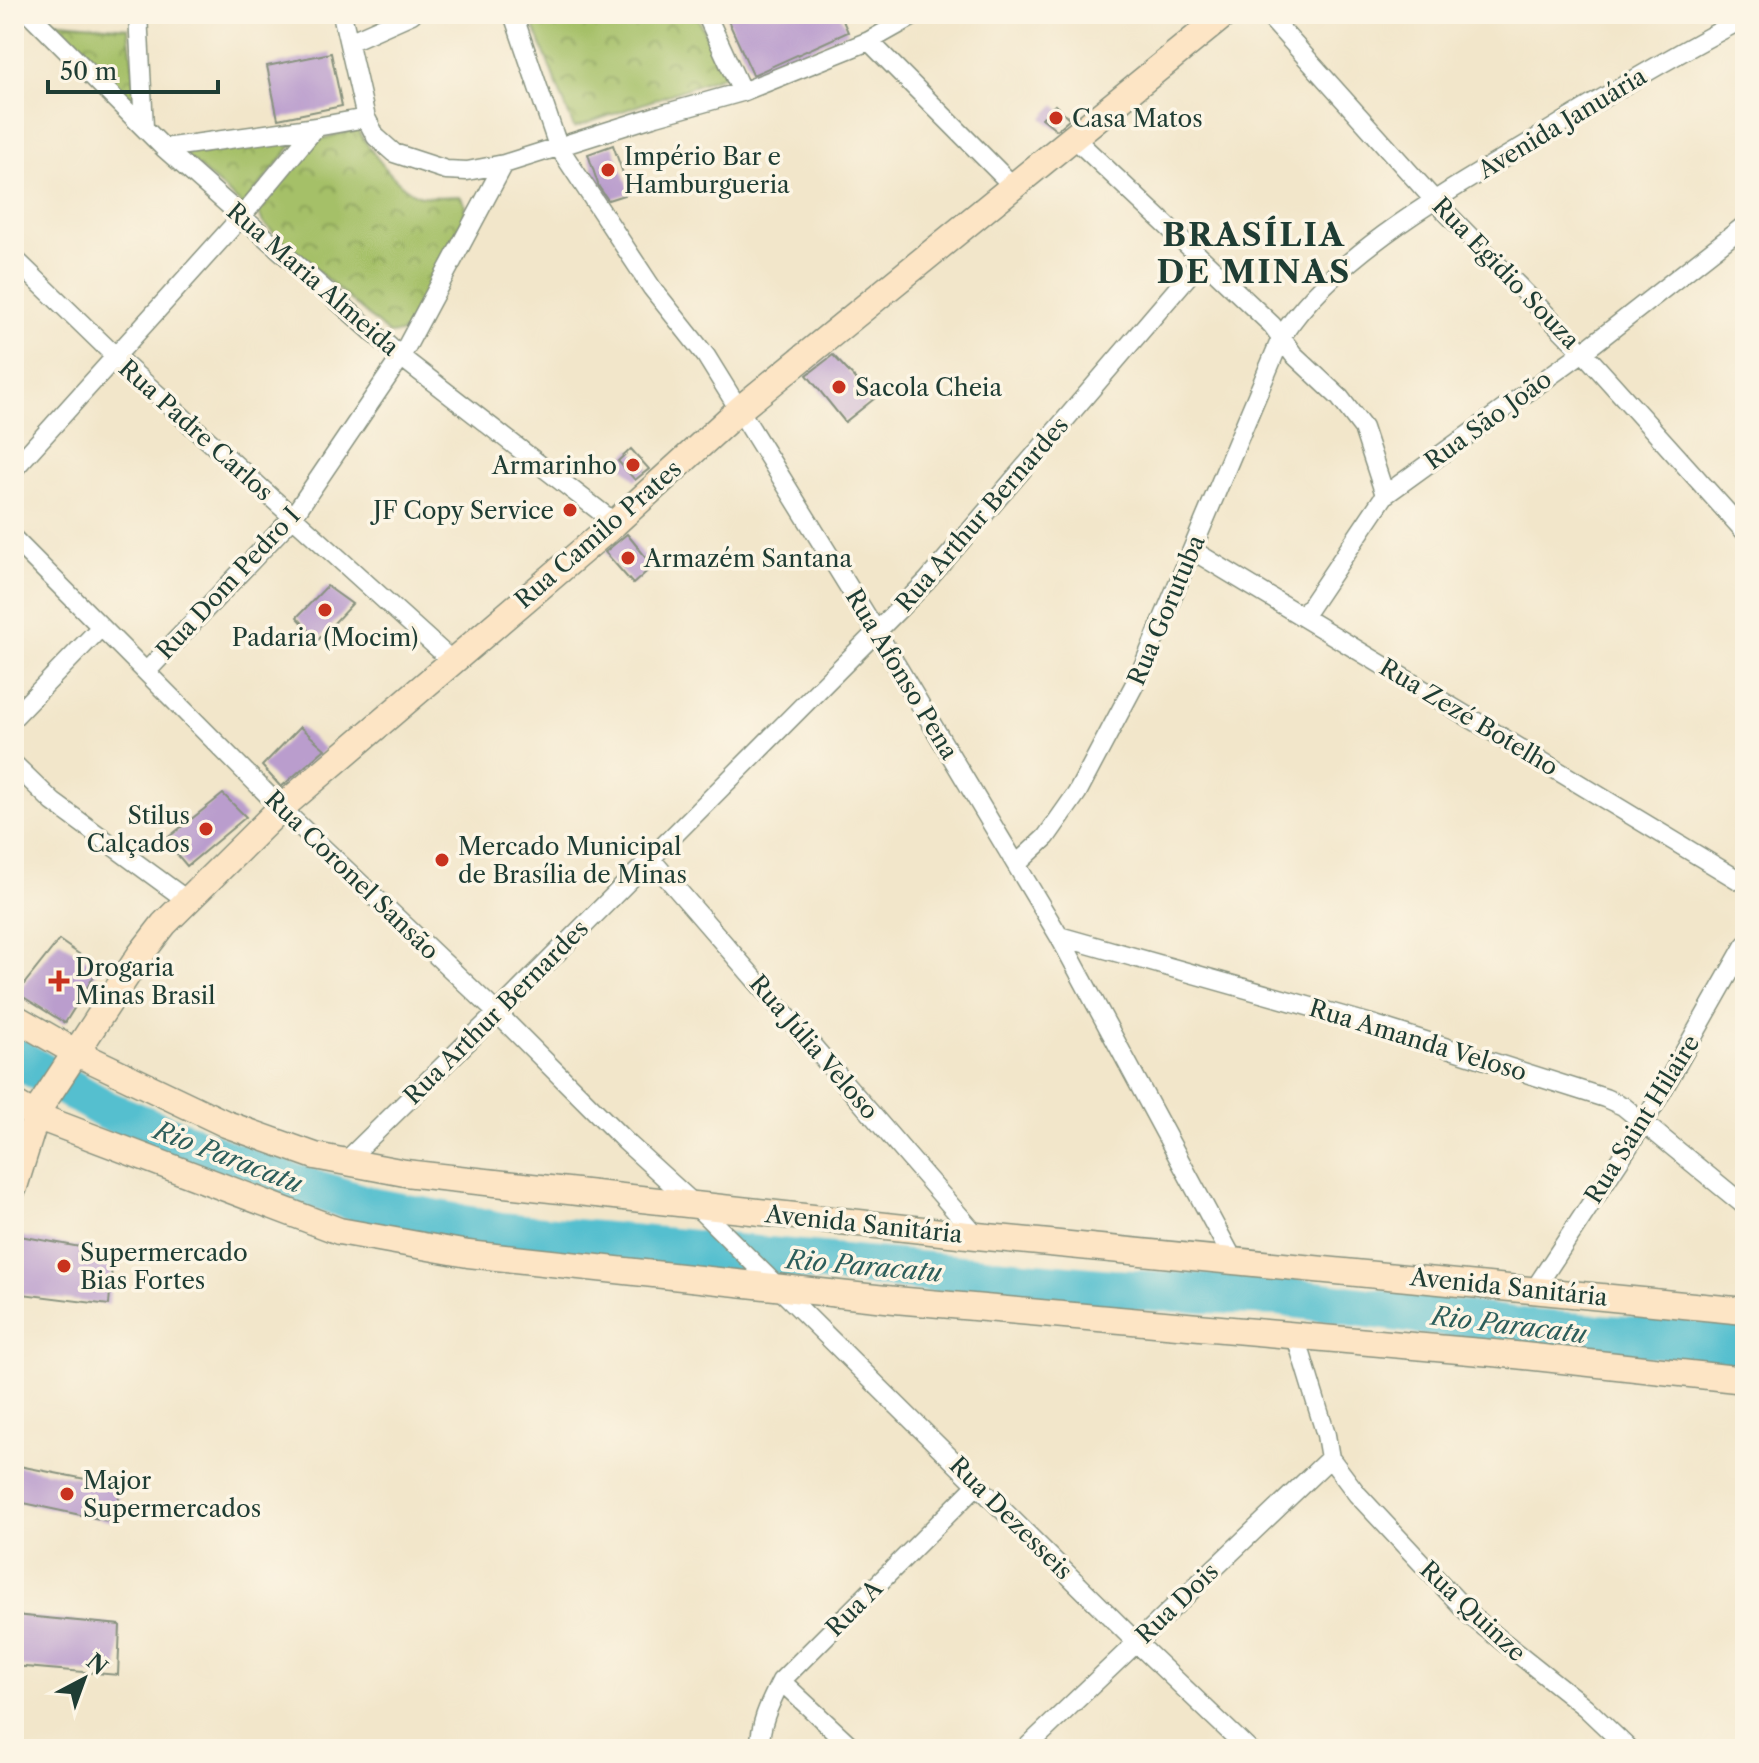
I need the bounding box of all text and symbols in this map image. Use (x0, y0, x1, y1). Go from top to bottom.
scale bar (48, 44, 218, 94)
text: 50 m (60, 57, 117, 86)
street label: Avenida Januária (1472, 61, 1652, 185)
place label: Casa Matos (1072, 104, 1203, 133)
marker: Casa Matos (1047, 109, 1065, 127)
place label: Império Bar e Hamburgueria (624, 142, 790, 199)
marker: Império Bar e Hamburgueria (599, 161, 617, 179)
street label: Rua Egidio Souza (1426, 191, 1586, 355)
street label: Rua Maria Almeida (221, 196, 405, 362)
district label: BRASÍLIA DE MINAS (1157, 215, 1351, 291)
street label: Rua Padre Carlos (113, 353, 279, 507)
street label: Rua São João (1419, 364, 1557, 476)
place label: Sacola Cheia (855, 373, 1002, 402)
marker: Sacola Cheia (830, 378, 848, 396)
street label: Rua Arthur Bernardes (889, 411, 1075, 617)
place label: Armarinho (491, 451, 617, 480)
street label: Rua Camilo Prates (509, 454, 687, 614)
marker: Armarinho (624, 456, 642, 474)
place label: JF Copy Service (369, 496, 554, 525)
street label: Rua Dom Pedro I (150, 501, 306, 665)
marker: JF Copy Service (561, 501, 579, 519)
street label: Rua Gorutuba (1121, 530, 1211, 690)
place label: Armazém Santana (643, 544, 853, 573)
marker: Armazém Santana (619, 549, 637, 567)
street label: Rua Afonso Pena (840, 583, 965, 765)
marker: Padaria (Mocim) (316, 601, 334, 619)
place label: Padaria (Mocim) (232, 623, 418, 652)
street label: Rua Zezé Botelho (1374, 652, 1564, 782)
street label: Rua Coronel Sansão (259, 784, 445, 966)
place label: Stilus Calçados (86, 801, 190, 858)
marker: Stilus Calçados (197, 820, 215, 838)
place label: Mercado Municipal de Brasília de Minas (458, 832, 687, 889)
marker: Mercado Municipal de Brasília de Minas (433, 851, 451, 869)
street label: Rua Arthur Bernardes (398, 914, 594, 1110)
place label: Drogaria Minas Brasil (75, 953, 215, 1010)
street label: Rua Júlia Veloso (743, 969, 885, 1125)
marker: Drogaria Minas Brasil (50, 972, 68, 990)
street label: Rua Amanda Veloso (1306, 993, 1530, 1087)
street label: Rua Saint Hilaire (1578, 1029, 1706, 1209)
water label: Rio Paracatu (148, 1113, 307, 1200)
street label: Avenida Sanitária (763, 1199, 964, 1249)
place label: Supermercado Bias Fortes (80, 1238, 248, 1295)
water label: Rio Paracatu (783, 1243, 944, 1289)
marker: Supermercado Bias Fortes (55, 1257, 73, 1275)
street label: Avenida Sanitária (1408, 1262, 1609, 1312)
water label: Rio Paracatu (1428, 1299, 1589, 1350)
street label: Rua Dezesseis (944, 1451, 1078, 1585)
place label: Major Supermercados (83, 1466, 261, 1523)
marker: Major Supermercados (58, 1485, 76, 1503)
street label: Rua Quinze (1414, 1555, 1532, 1667)
street label: Rua Dois (1130, 1557, 1224, 1649)
street label: Rua A (820, 1573, 889, 1642)
north arrow (44, 1639, 124, 1719)
text: N (81, 1648, 113, 1681)

